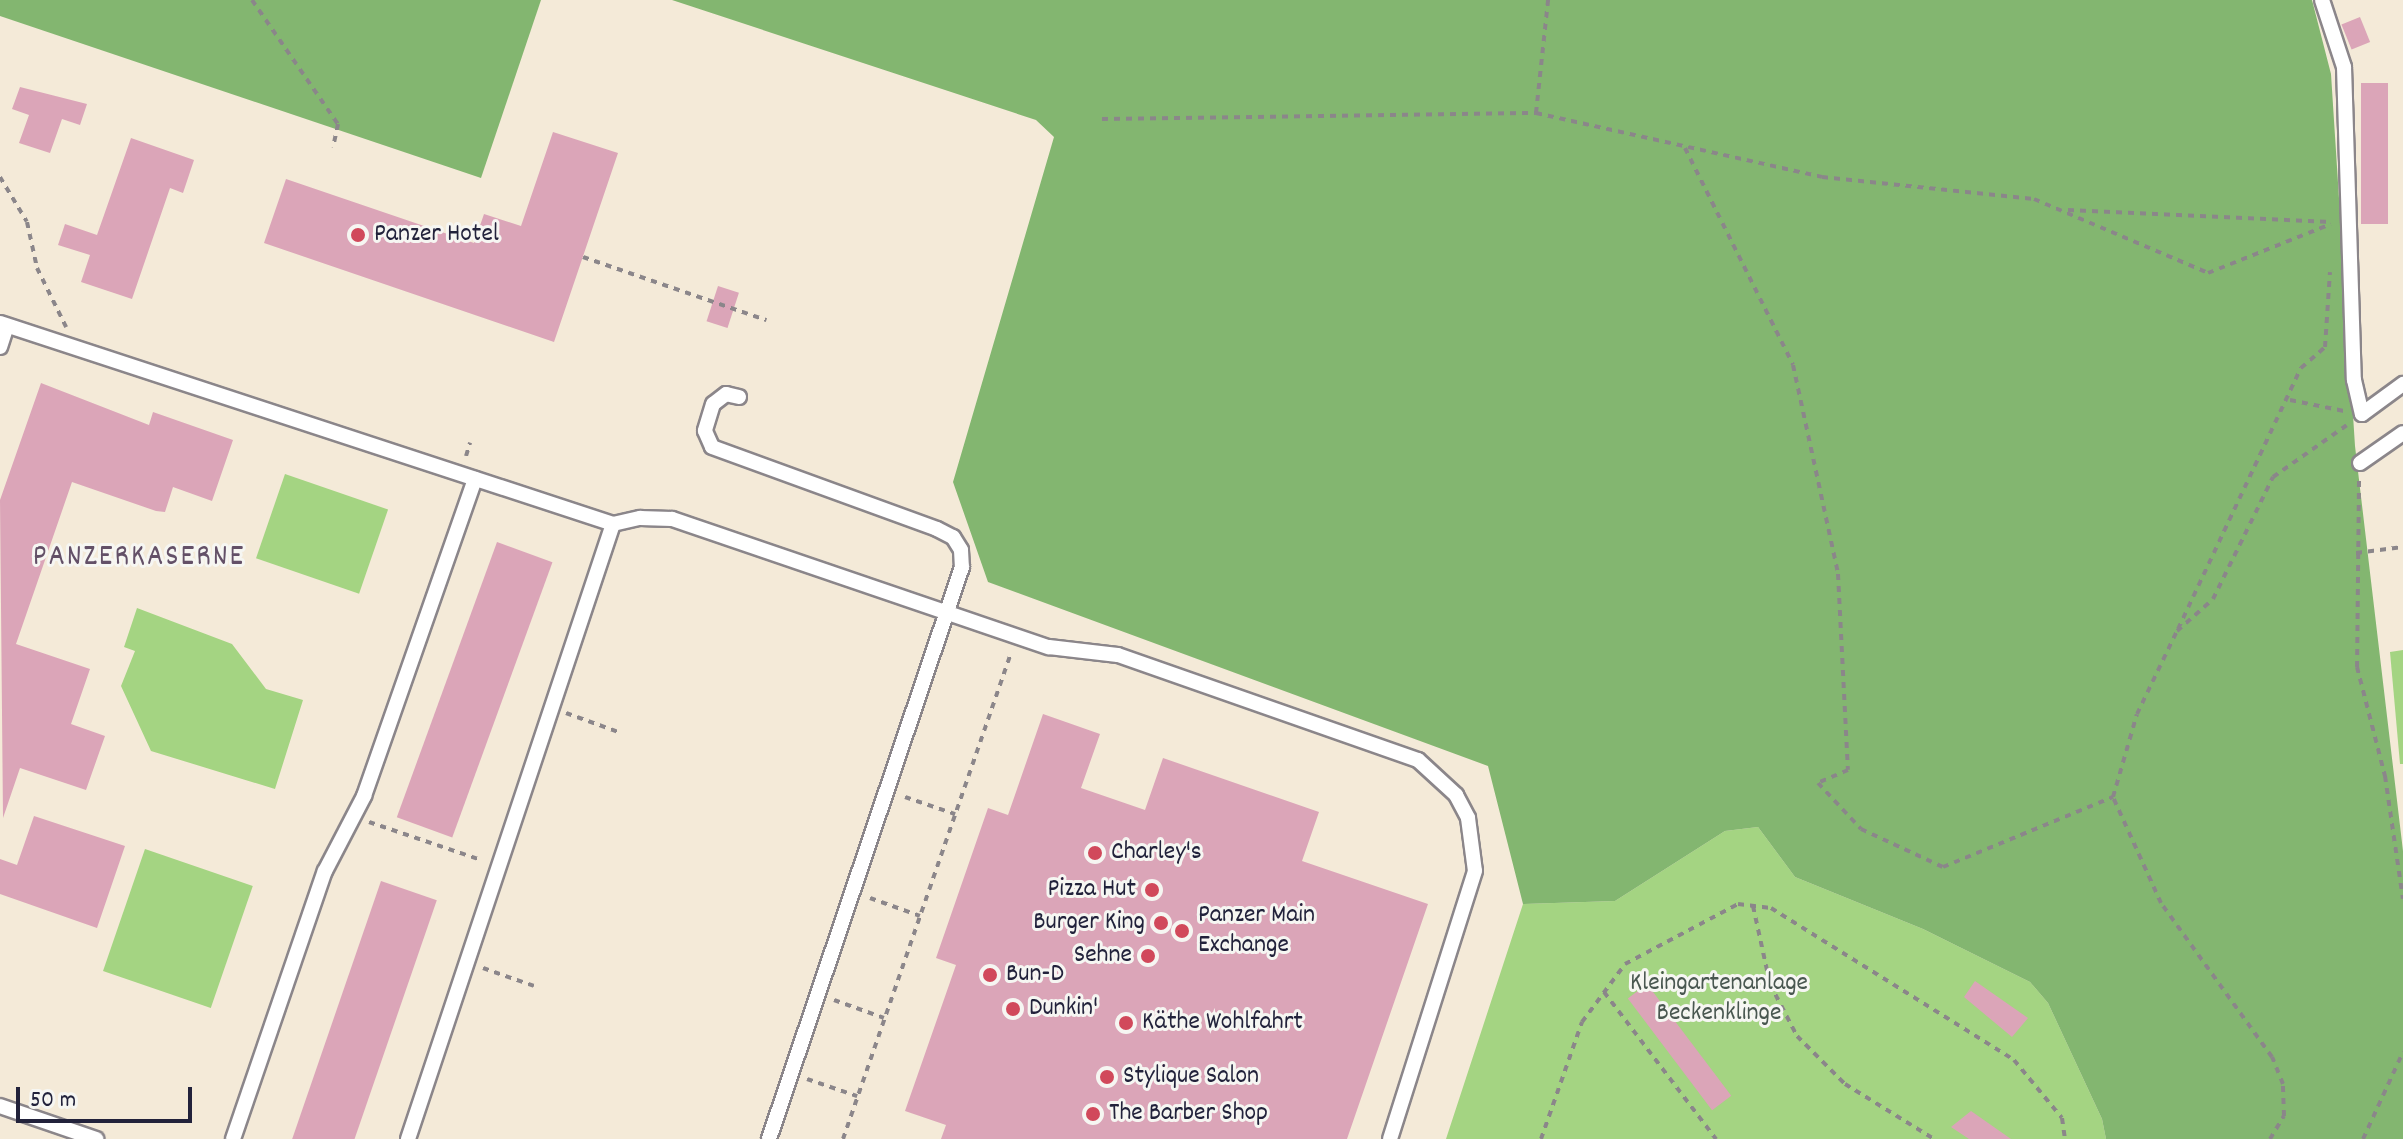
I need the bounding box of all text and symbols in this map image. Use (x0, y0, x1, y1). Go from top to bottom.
place label: Panzer Hotel (374, 219, 499, 251)
marker: Panzer Hotel (349, 226, 367, 244)
district label: PANZERKASERNE (33, 541, 245, 577)
place label: Charley's (1111, 837, 1202, 869)
marker: Charley's (1086, 844, 1104, 862)
place label: Pizza Hut (1047, 874, 1136, 906)
marker: Pizza Hut (1143, 881, 1161, 899)
place label: Panzer Main Exchange (1198, 900, 1315, 962)
place label: Burger King (1033, 907, 1145, 939)
marker: Burger King (1152, 914, 1170, 932)
marker: Panzer Main Exchange (1173, 922, 1191, 940)
place label: Sehne (1074, 940, 1132, 972)
marker: Sehne (1139, 947, 1157, 965)
place label: Bun-D (1006, 959, 1064, 991)
marker: Bun-D (981, 966, 999, 984)
park label: Kleingartenanlage Beckenklinge (1630, 968, 1808, 1030)
place label: Dunkin' (1029, 993, 1098, 1025)
marker: Dunkin' (1004, 1000, 1022, 1018)
place label: Käthe Wohlfahrt (1142, 1007, 1303, 1039)
marker: Käthe Wohlfahrt (1117, 1014, 1135, 1032)
place label: Stylique Salon (1123, 1061, 1259, 1093)
marker: Stylique Salon (1098, 1068, 1116, 1086)
scale bar (20, 1071, 196, 1121)
text: 50 m (30, 1084, 76, 1118)
place label: The Barber Shop (1109, 1098, 1268, 1130)
marker: The Barber Shop (1084, 1105, 1102, 1123)

